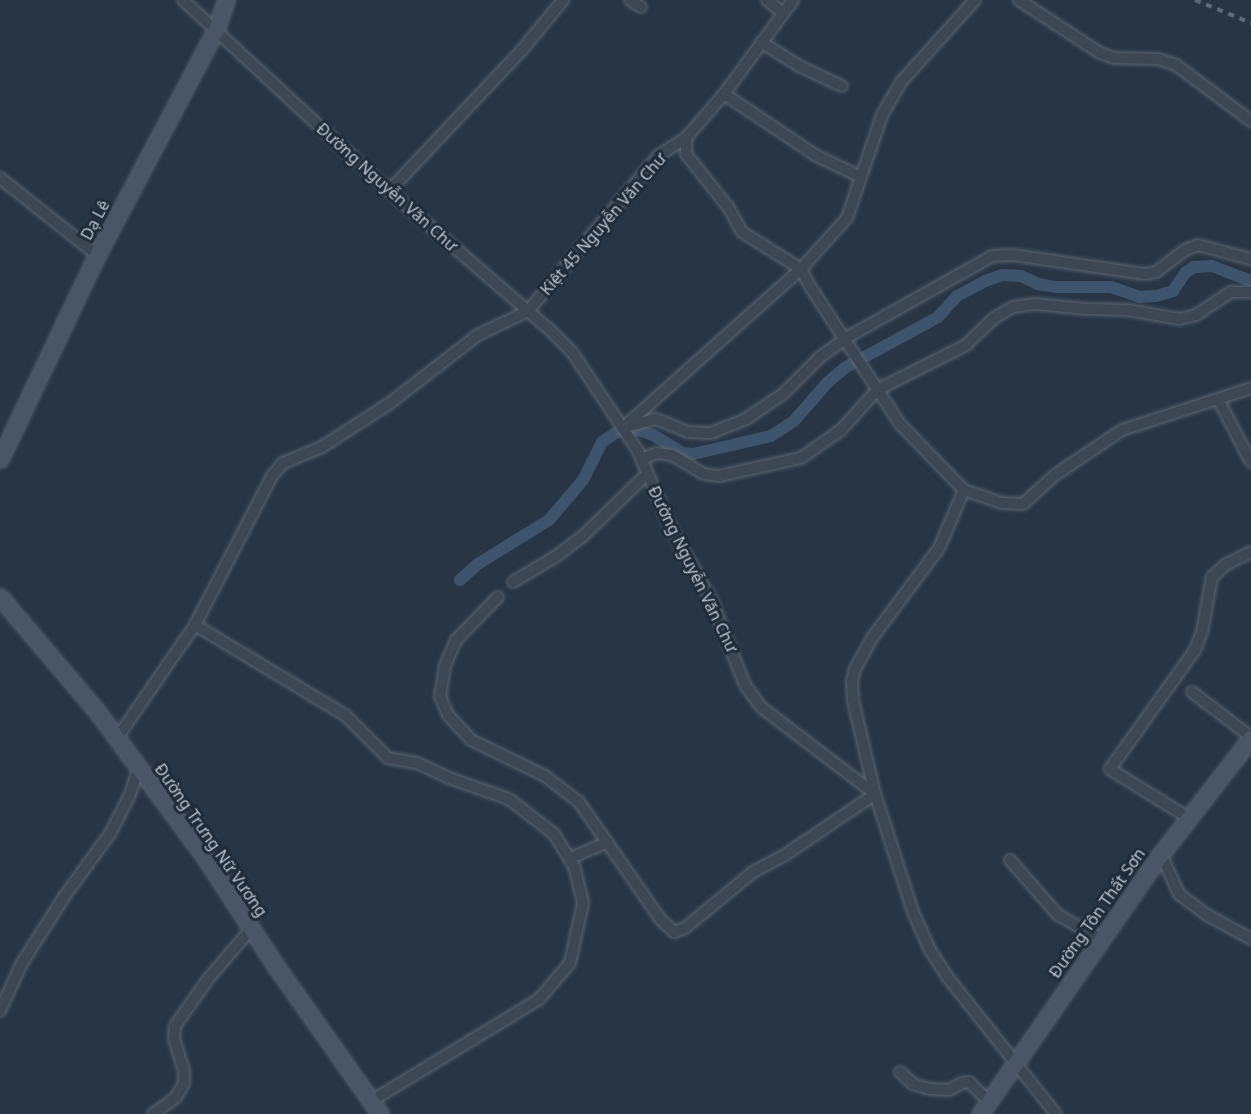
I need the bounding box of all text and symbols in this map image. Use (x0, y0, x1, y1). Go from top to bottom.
street label: Đường Nguyễn Văn Chư (313, 119, 461, 255)
street label: Kiệt 45 Nguyễn Văn Chư (536, 149, 670, 299)
street label: Dạ Lê (77, 197, 113, 243)
street label: Đường Nguyễn Văn Chư (644, 483, 742, 655)
street label: Đường Trưng Nữ Vương (151, 760, 271, 920)
street label: Đường Tôn Thất Sơn (1045, 844, 1149, 982)

